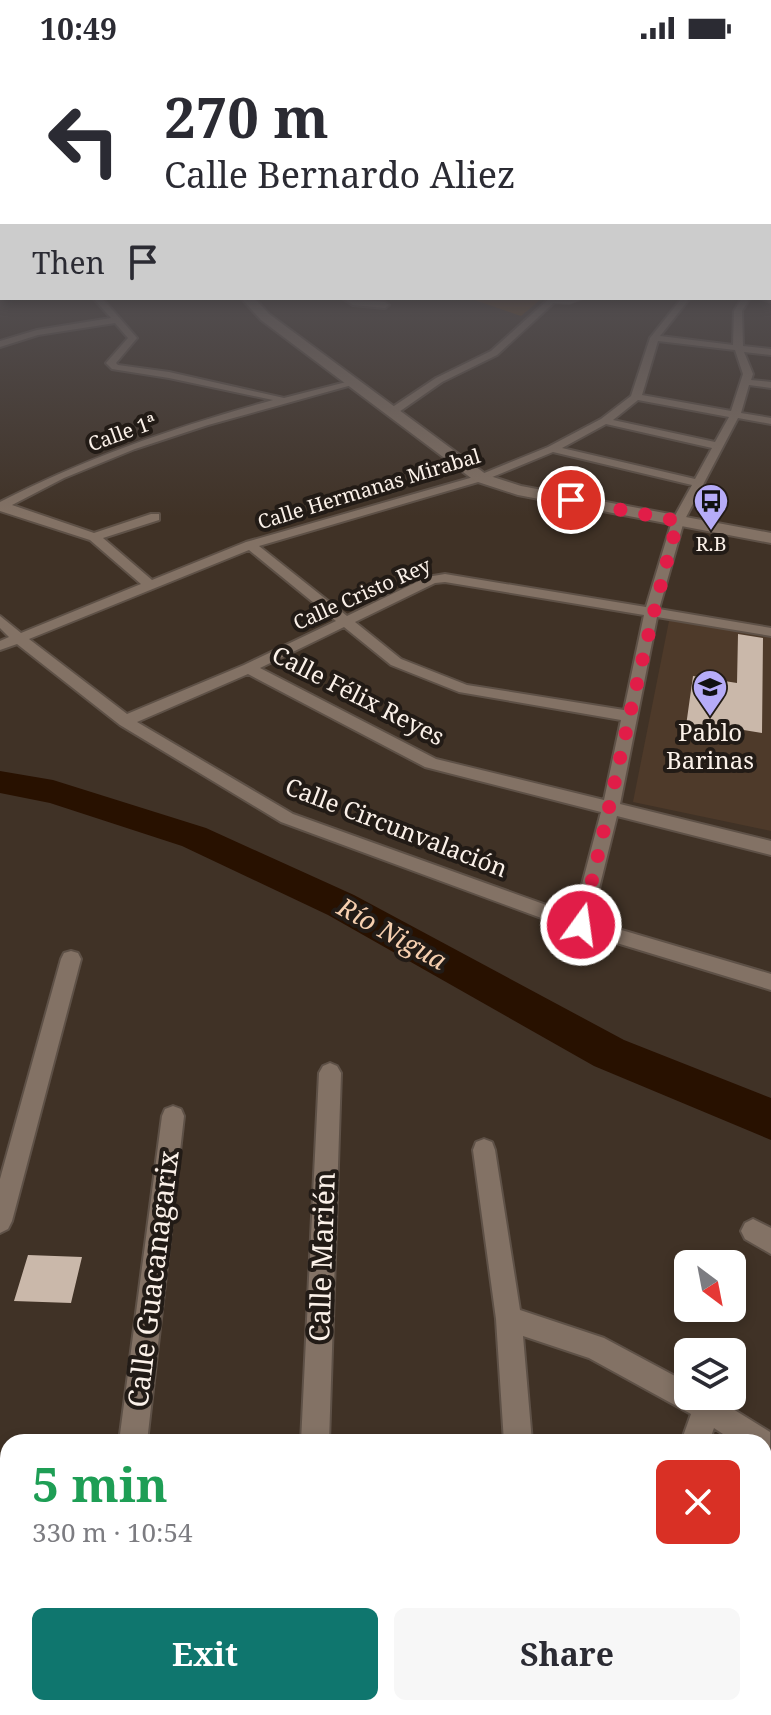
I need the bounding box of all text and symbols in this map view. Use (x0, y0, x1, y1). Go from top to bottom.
text: 10:49 (40, 8, 117, 49)
text: 270 m (164, 78, 329, 154)
icon: left (32, 88, 136, 192)
text: Calle Bernardo Aliez (164, 150, 515, 199)
icon: arrive (121, 240, 165, 284)
text: Then (32, 242, 105, 283)
street label: Calle 1ª (84, 408, 160, 457)
street label: Calle Hermanas Mirabal (254, 442, 484, 535)
pin (537, 466, 605, 534)
icon: arrive (549, 478, 593, 522)
bus stop icon: R.B (692, 482, 730, 532)
place label: R.B (695, 530, 727, 557)
street label: Calle Cristo Rey (289, 551, 435, 636)
street label: Calle Félix Reyes (267, 637, 451, 752)
school or university icon: Pablo Barinas (691, 668, 729, 718)
place label: Pablo Barinas (666, 715, 754, 776)
street label: Calle Circunvalación (281, 769, 512, 884)
position arrow (539, 883, 623, 967)
water label: Río Nigua (331, 888, 454, 978)
street label: Calle Guacanagarix (117, 1147, 187, 1410)
street label: Calle Marién (299, 1171, 343, 1342)
north arrow (674, 1250, 746, 1322)
map controls (674, 1250, 746, 1410)
button: layers (674, 1338, 746, 1410)
text: 5 min (32, 1451, 168, 1516)
button: close (656, 1460, 740, 1544)
text: 330 m · 10:54 (32, 1514, 193, 1550)
button: Exit (32, 1608, 378, 1700)
button: Share (394, 1608, 740, 1700)

